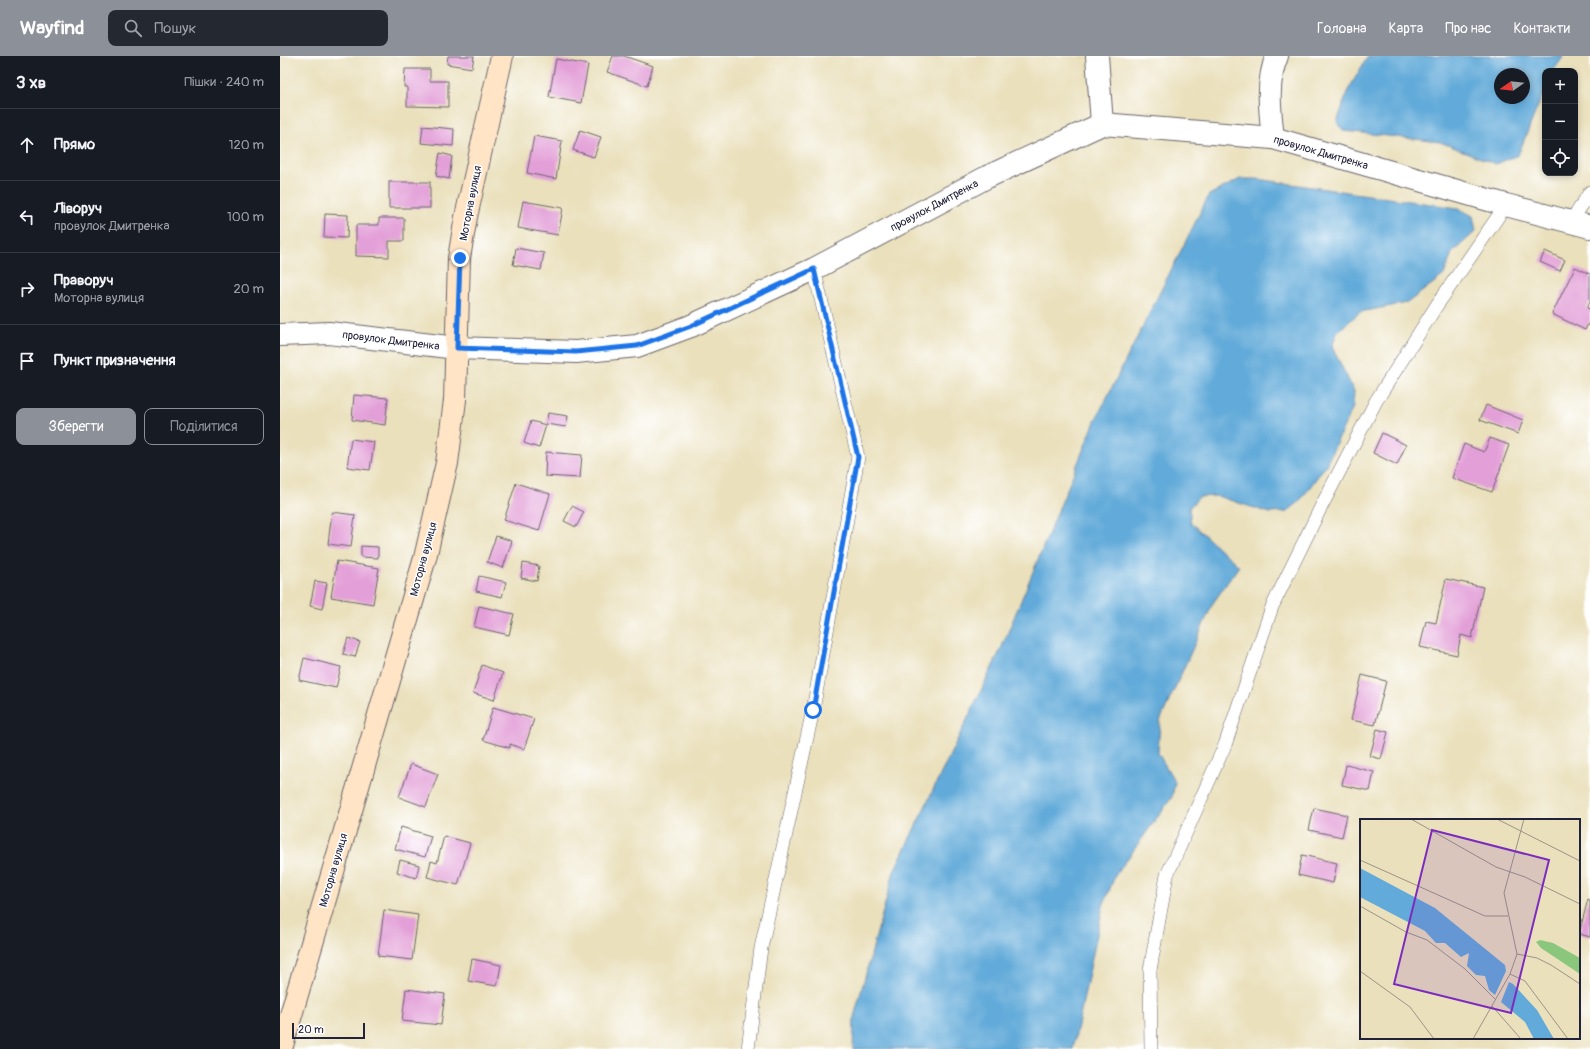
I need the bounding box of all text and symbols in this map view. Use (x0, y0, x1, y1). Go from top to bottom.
search box (108, 10, 388, 46)
text: Wayfind (20, 16, 84, 40)
icon: search (122, 17, 144, 39)
text: Пошук (154, 19, 196, 38)
text: Головна (1317, 20, 1367, 37)
text: Карта (1389, 20, 1423, 37)
text: Про нас (1445, 20, 1491, 37)
text: Контакти (1513, 20, 1570, 37)
north arrow (1494, 68, 1530, 104)
map controls (1542, 68, 1578, 176)
button: + (1542, 68, 1578, 104)
text: 3 хв (16, 72, 46, 93)
text: Пішки · 240 m (184, 74, 264, 90)
button: − (1542, 104, 1578, 140)
street label: провулок Дмитренка (1272, 133, 1370, 172)
icon: ahead (16, 134, 38, 156)
text: Прямо (54, 135, 95, 154)
text: 120 m (228, 137, 264, 153)
button: locate (1542, 140, 1578, 176)
street label: Моторна вулиця (457, 164, 484, 242)
street label: провулок Дмитренка (888, 177, 980, 234)
text: Ліворуч (54, 199, 102, 218)
icon: left (16, 206, 38, 228)
text: 100 m (227, 209, 264, 225)
text: провулок Дмитренка (54, 218, 169, 234)
route end (451, 249, 469, 267)
text: Праворуч (54, 271, 114, 290)
icon: right (16, 278, 38, 300)
text: 20 m (233, 281, 264, 297)
text: Моторна вулиця (54, 290, 144, 306)
street label: провулок Дмитренка (342, 328, 440, 353)
icon: arrive (16, 350, 38, 372)
text: Пункт призначення (54, 351, 175, 370)
button: Зберегти (16, 408, 136, 445)
button: Поділитися (144, 408, 264, 445)
street label: Моторна вулиця (407, 521, 440, 598)
route start (804, 701, 822, 719)
inset map (1360, 819, 1580, 1039)
street label: Моторна вулиця (317, 832, 350, 909)
scale bar (292, 1021, 365, 1040)
text: 20 m (298, 1023, 324, 1036)

